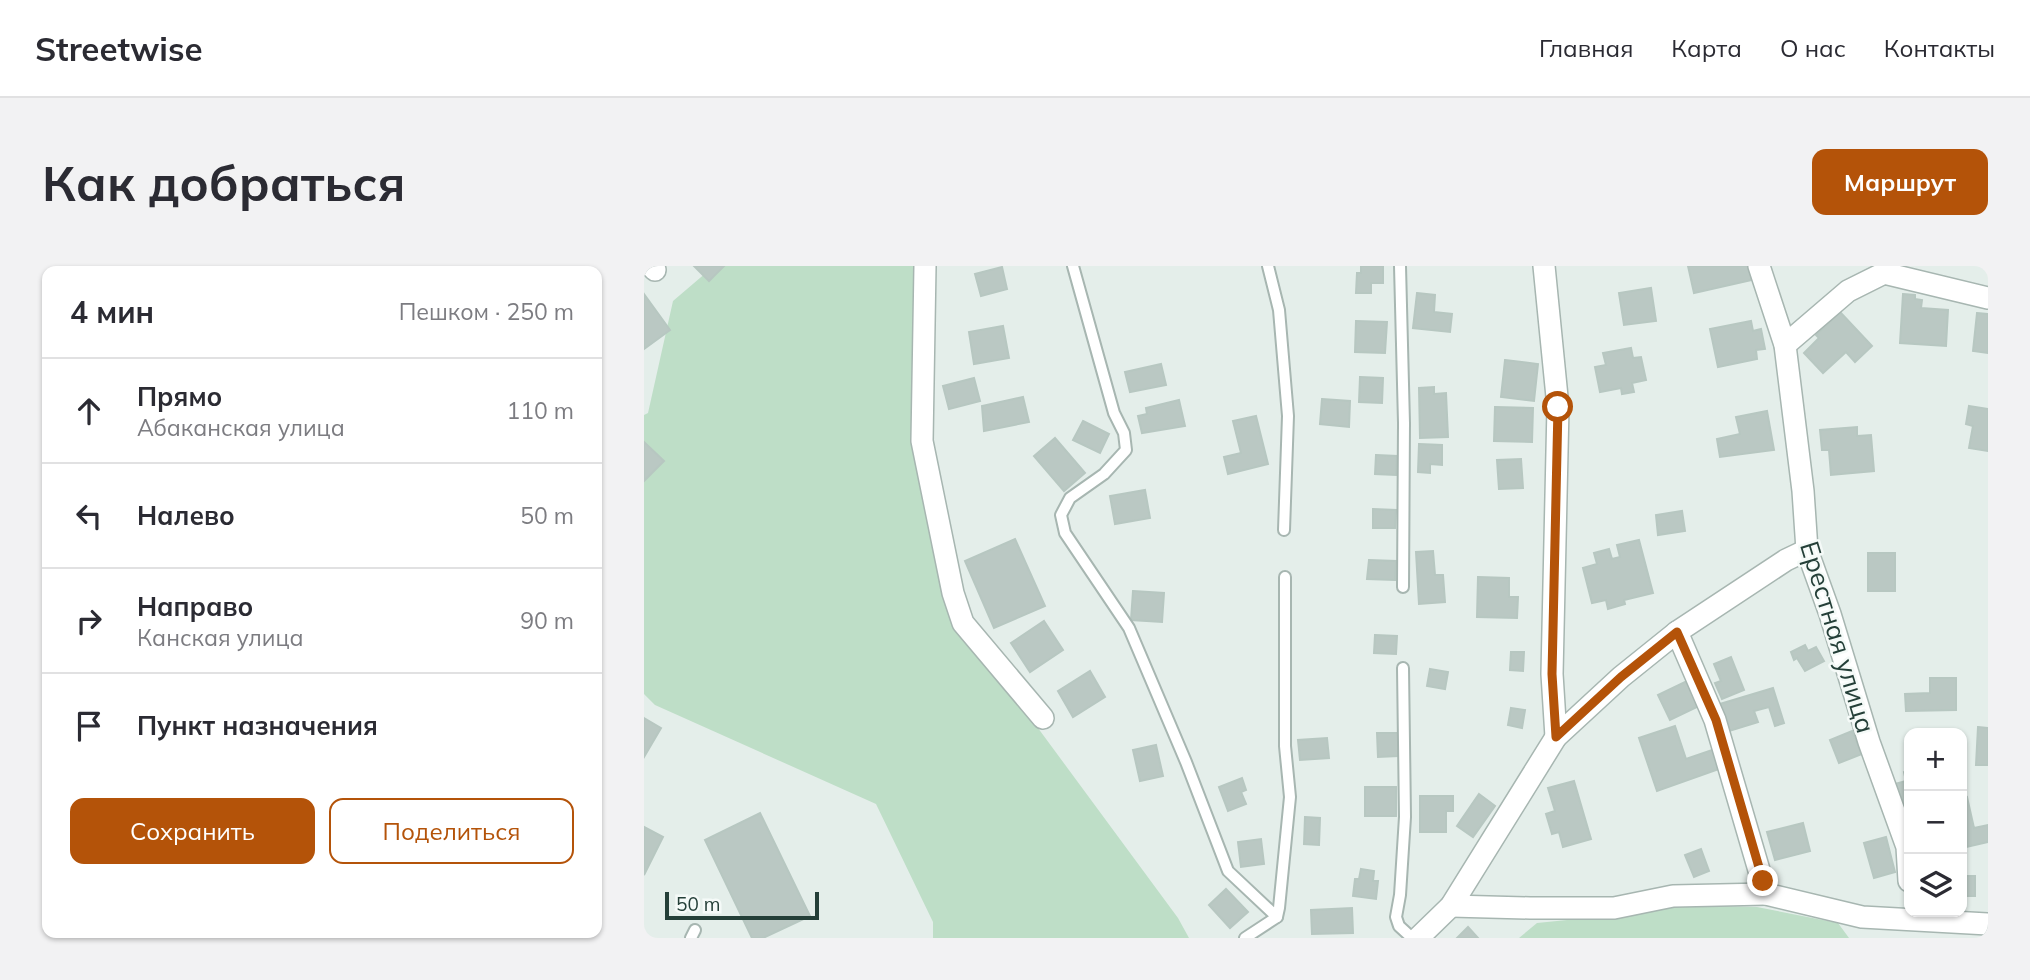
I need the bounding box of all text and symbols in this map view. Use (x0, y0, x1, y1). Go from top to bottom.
text: Streetwise (35, 28, 203, 69)
text: Главная (1539, 33, 1633, 63)
text: Карта (1671, 33, 1742, 63)
text: О нас (1780, 33, 1846, 63)
text: Контакты (1884, 33, 1995, 63)
button: Маршрут (1812, 149, 1988, 215)
text: Как добраться (42, 152, 405, 213)
text: 4 мин (70, 293, 154, 331)
text: Пешком · 250 m (399, 297, 574, 326)
text: Прямо (137, 380, 222, 413)
route start (1542, 391, 1573, 422)
icon: ahead (70, 392, 108, 430)
text: 110 m (506, 396, 574, 425)
text: Абаканская улица (137, 413, 345, 442)
icon: left (70, 497, 108, 535)
text: Налево (137, 499, 235, 532)
text: 50 m (520, 501, 574, 530)
street label: Ерестная улица (1793, 537, 1883, 737)
text: Направо (137, 590, 253, 623)
icon: right (70, 602, 108, 640)
text: 90 m (520, 606, 574, 635)
text: Канская улица (137, 623, 304, 652)
icon: arrive (70, 707, 108, 745)
text: Пункт назначения (137, 709, 378, 742)
map controls (1904, 728, 1967, 917)
button: + (1904, 728, 1967, 791)
button: − (1904, 791, 1967, 854)
button: Сохранить (70, 798, 315, 864)
button: Поделиться (329, 798, 574, 864)
button: layers (1904, 854, 1967, 917)
route end (1747, 865, 1778, 896)
scale bar (665, 889, 819, 921)
text: 50 m (676, 892, 720, 916)

